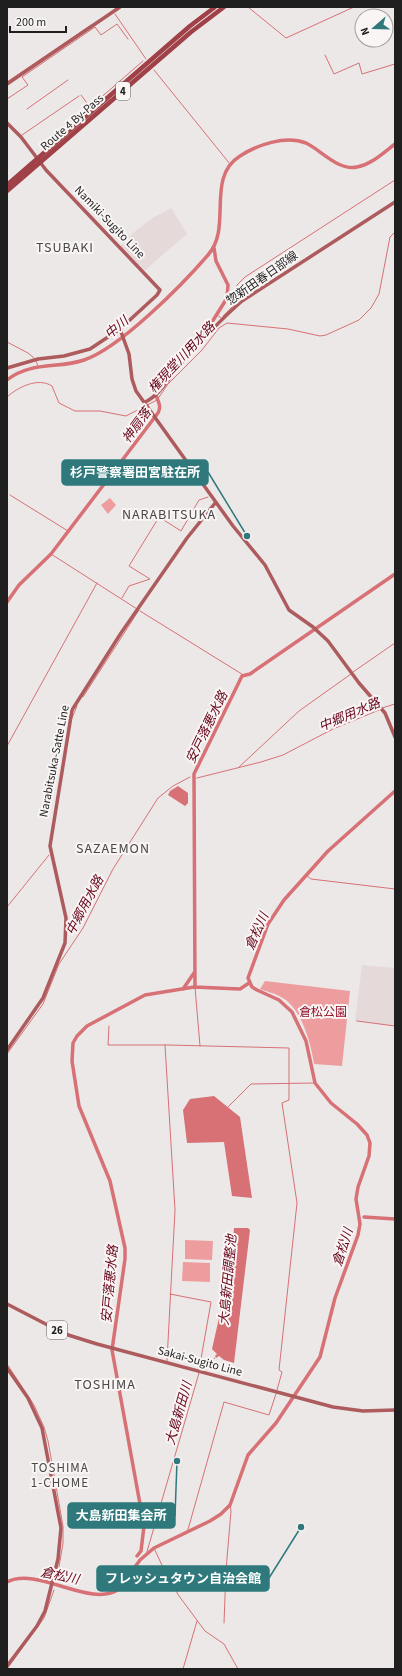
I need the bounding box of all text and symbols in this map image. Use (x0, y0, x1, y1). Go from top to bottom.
scale bar (10, 8, 66, 34)
north arrow (354, 8, 394, 48)
text: 200 m (16, 14, 46, 31)
text: N (357, 25, 373, 37)
road number: 4 (116, 82, 130, 100)
street label: Route 4 By-Pass (37, 90, 108, 155)
street label: Namiki-Sugito Line (70, 182, 149, 263)
district label: TSUBAKI (36, 238, 94, 258)
street label: 惣新田春日部線 (223, 247, 302, 309)
water label: 中川 (101, 311, 134, 343)
water label: 権現堂川用水路 (144, 318, 220, 397)
water label: 神扇落 (118, 403, 157, 447)
callout: 杉戸警察署田宮駐在所 (62, 460, 208, 485)
text: 杉戸警察署田宮駐在所 (70, 464, 200, 482)
district label: NARABITSUKA (122, 505, 216, 525)
water label: 安戸落悪水路 (182, 688, 233, 766)
water label: 中郷用水路 (316, 694, 384, 736)
street label: Narabitsuka-Satte Line (35, 704, 74, 819)
district label: SAZAEMON (76, 839, 150, 859)
water label: 中郷用水路 (62, 872, 109, 938)
water label: 倉松川 (241, 908, 274, 953)
park label: 倉松公園 (299, 1004, 347, 1021)
water label: 倉松川 (328, 1224, 358, 1269)
water label: 大島新田調整池 (215, 1232, 241, 1326)
water label: 安戸落悪水路 (98, 1243, 122, 1324)
road number: 26 (47, 1321, 67, 1339)
street label: Sakai-Sugito Line (156, 1342, 244, 1381)
district label: TOSHIMA (74, 1375, 136, 1395)
water label: 大島新田川 (161, 1378, 197, 1447)
district label: TOSHIMA 1-CHOME (31, 1459, 89, 1492)
callout: 大島新田集会所 (68, 1503, 175, 1528)
text: 大島新田集会所 (75, 1507, 167, 1525)
water label: 倉松川 (39, 1563, 83, 1589)
callout: フレッシュタウン自治会館 (97, 1566, 269, 1591)
text: フレッシュタウン自治会館 (105, 1570, 261, 1588)

